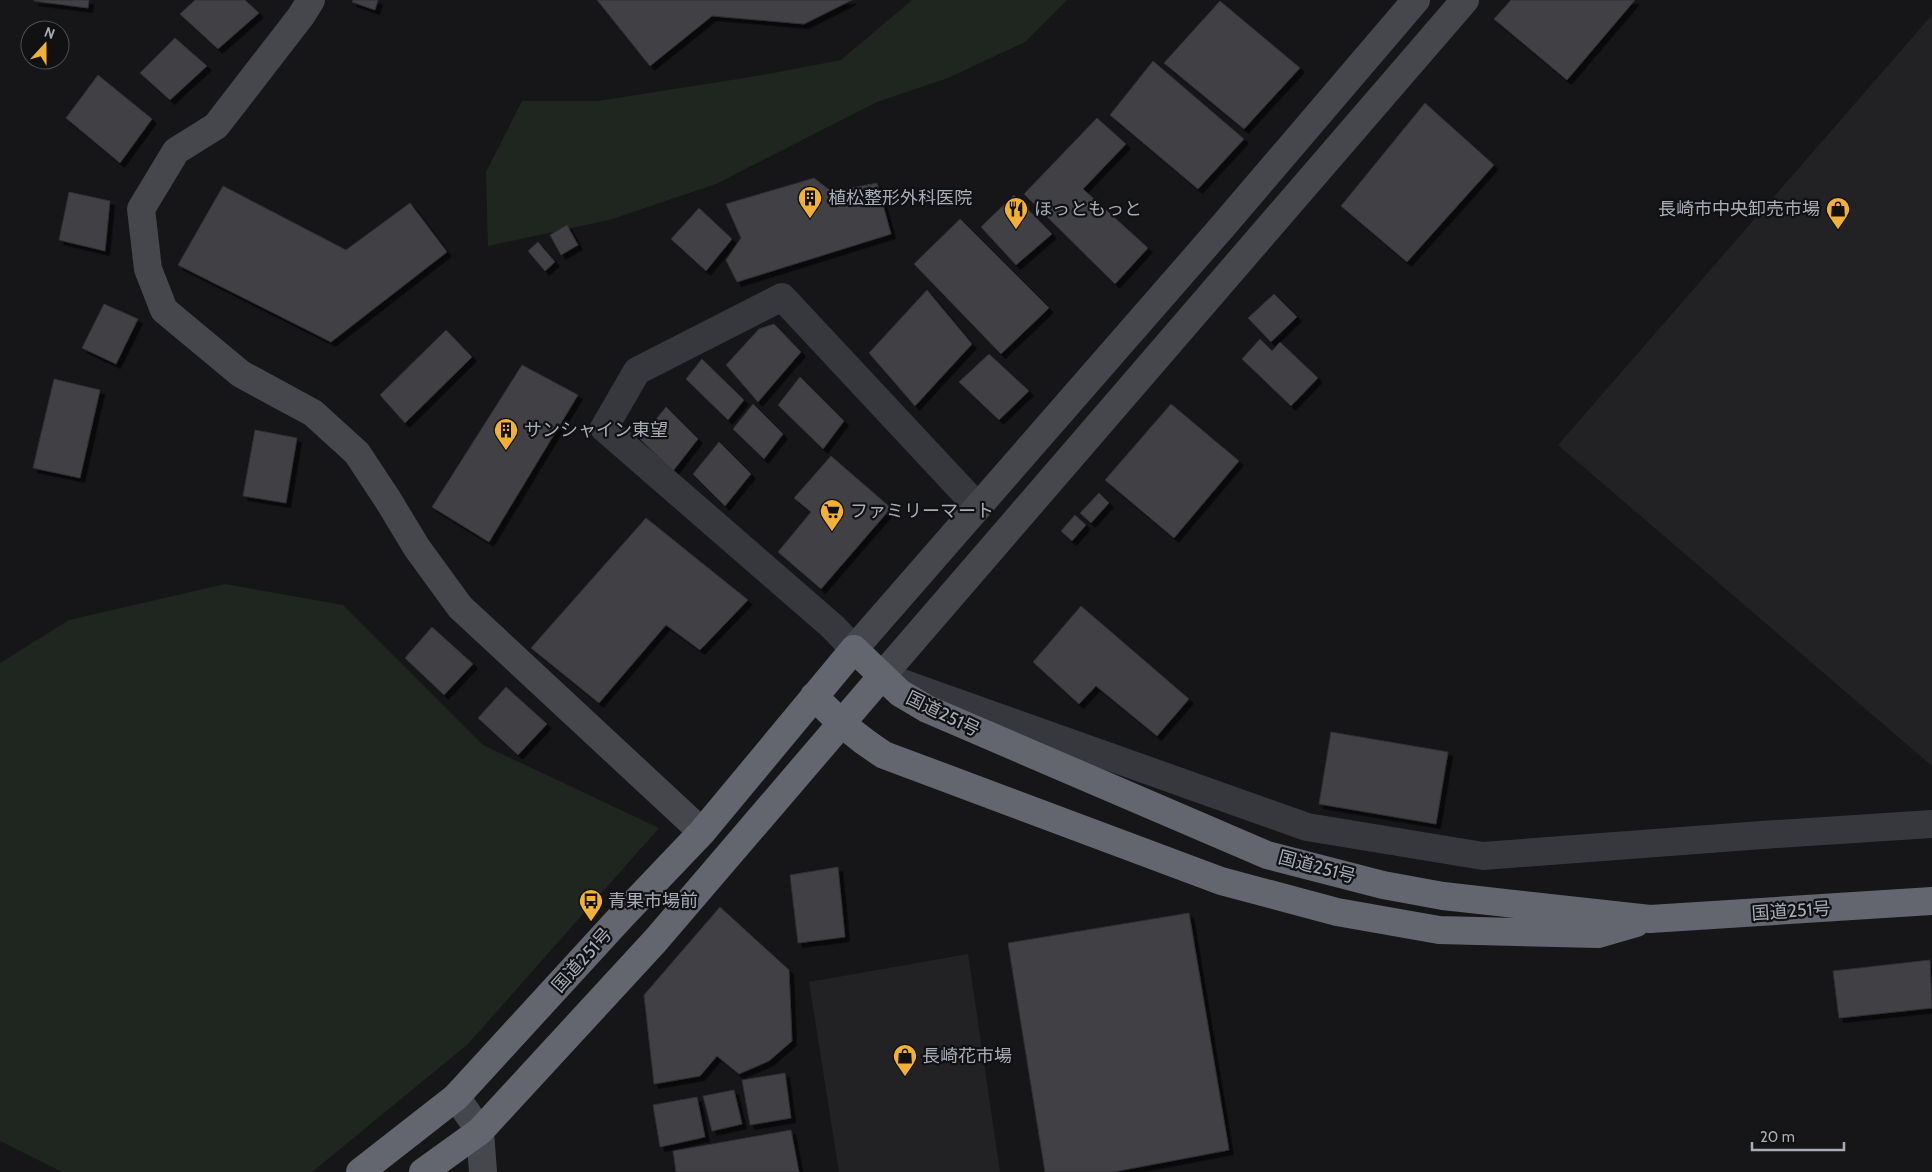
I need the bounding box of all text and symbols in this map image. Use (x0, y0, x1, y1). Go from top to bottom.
north arrow (20, 20, 70, 70)
text: N (42, 23, 58, 43)
building icon: 植松整形外科医院 (797, 185, 823, 219)
place label: 植松整形外科医院 (828, 187, 972, 209)
restaurant icon: ほっともっと (1003, 196, 1029, 230)
shop icon: 長崎市中央卸売市場 (1825, 196, 1851, 230)
place label: ほっともっと (1034, 198, 1142, 220)
place label: 長崎市中央卸売市場 (1658, 198, 1820, 220)
building icon: サンシャイン東望 (493, 417, 519, 451)
place label: サンシャイン東望 (524, 419, 668, 441)
supermarket icon: ファミリーマート (819, 498, 845, 532)
place label: ファミリーマート (850, 500, 994, 522)
street label: 国道251号 (903, 687, 983, 741)
street label: 国道251号 (1276, 846, 1358, 888)
bus stop icon: 青果市場前 (578, 888, 604, 922)
place label: 青果市場前 (608, 890, 698, 912)
street label: 国道251号 (1751, 897, 1831, 925)
street label: 国道251号 (547, 923, 617, 997)
shop icon: 長崎花市場 (892, 1043, 918, 1077)
place label: 長崎花市場 (922, 1045, 1012, 1067)
scale bar (1752, 1120, 1844, 1152)
text: 20 m (1760, 1128, 1795, 1146)

